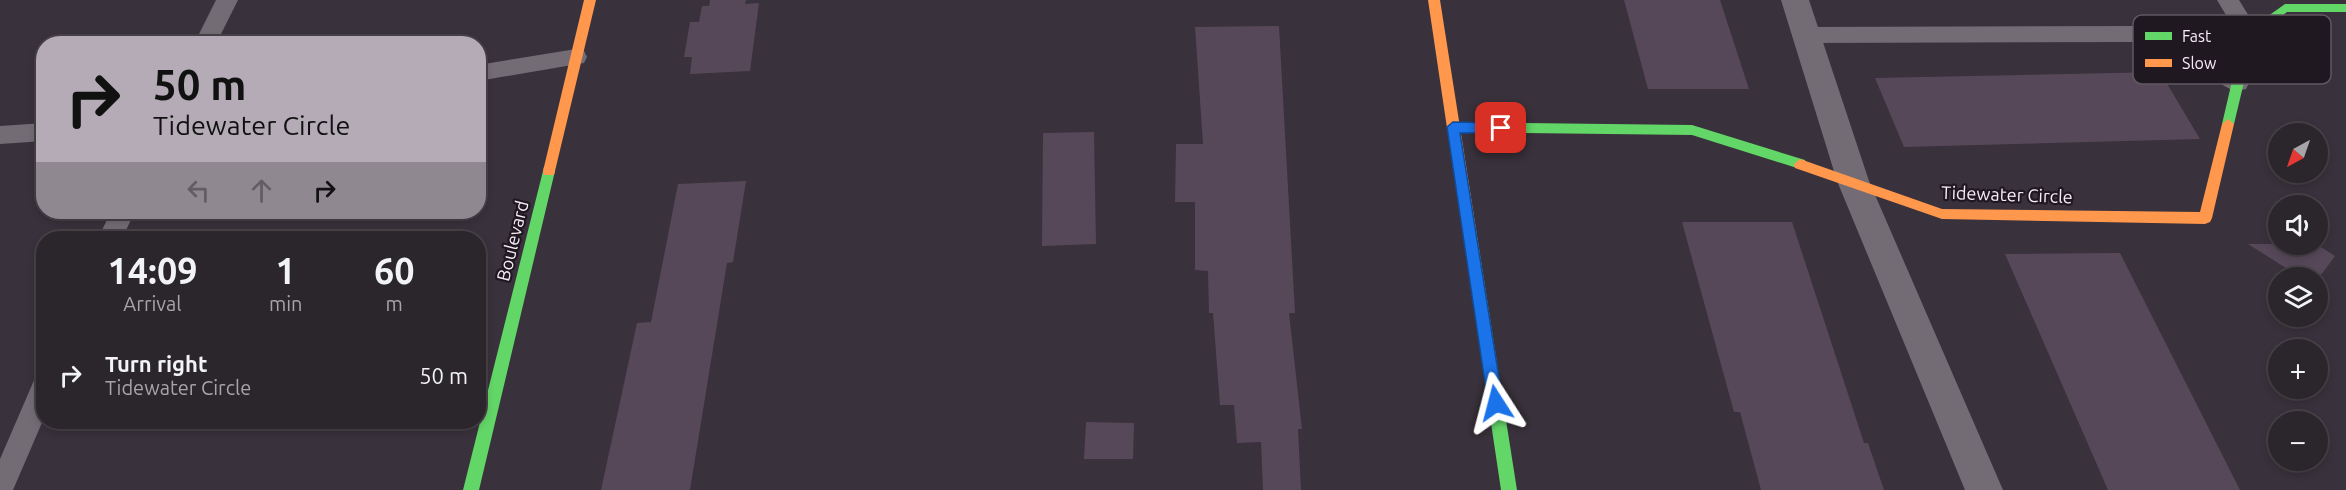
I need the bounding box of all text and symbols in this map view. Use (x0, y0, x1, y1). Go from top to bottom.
legend (2133, 15, 2331, 84)
text: Fast (2182, 27, 2212, 45)
text: Slow (2182, 54, 2217, 72)
icon: right (54, 60, 132, 138)
text: 50 m (153, 61, 247, 108)
pin (1475, 102, 1526, 153)
text: Tidewater Circle (153, 110, 350, 140)
icon: arrive (1484, 111, 1517, 144)
north arrow (2268, 123, 2328, 183)
map controls (2268, 123, 2328, 471)
icon: left (182, 174, 215, 207)
icon: ahead (245, 174, 278, 207)
icon: right (308, 174, 341, 207)
street label: Tidewater Circle (1941, 182, 2073, 206)
button: sound (2268, 195, 2328, 255)
street label: Boulevard (492, 198, 532, 283)
text: 14:09 (107, 250, 198, 291)
text: 1 (276, 250, 296, 291)
text: 60 (374, 250, 415, 291)
button: layers (2268, 267, 2328, 327)
text: Arrival (123, 292, 182, 315)
text: min (269, 292, 303, 315)
text: m (386, 292, 403, 315)
button: + (2268, 339, 2328, 399)
text: Turn right (105, 351, 207, 376)
icon: right (54, 359, 87, 392)
text: 50 m (419, 363, 468, 388)
position arrow (1464, 371, 1528, 435)
text: Tidewater Circle (105, 376, 251, 399)
button: − (2268, 411, 2328, 471)

